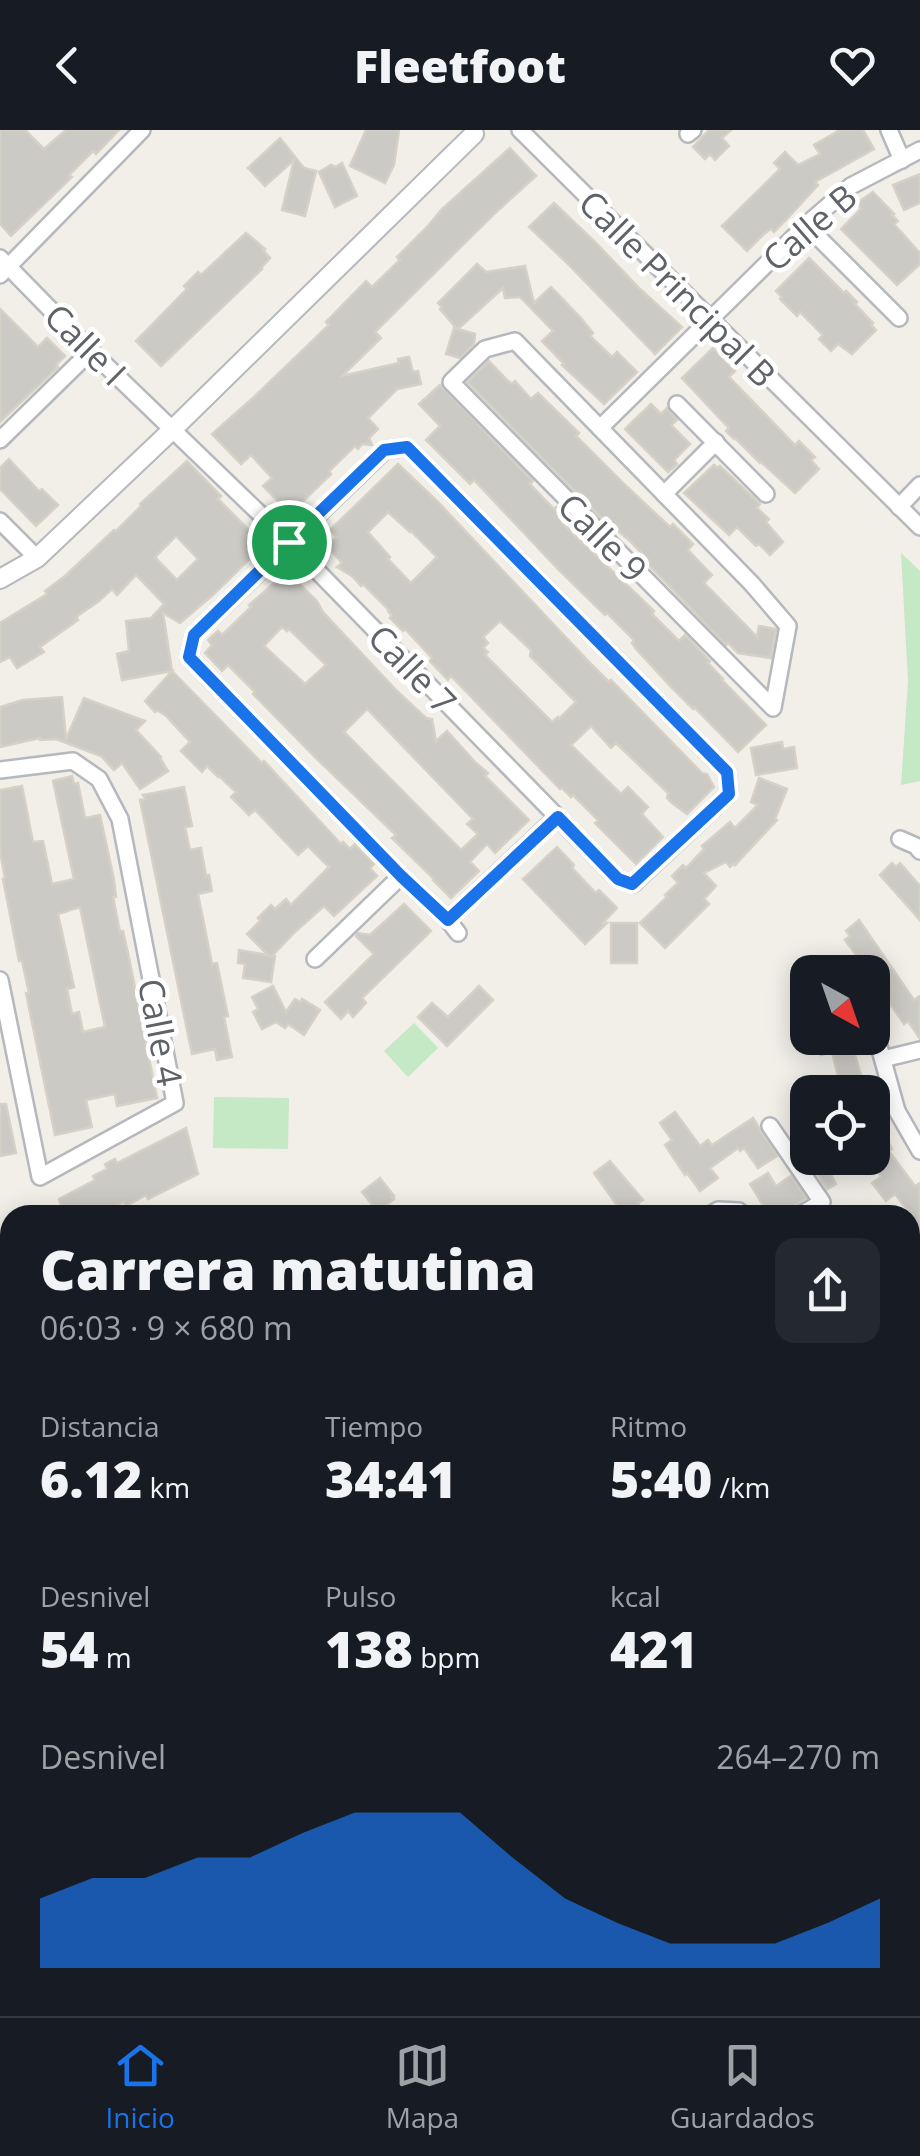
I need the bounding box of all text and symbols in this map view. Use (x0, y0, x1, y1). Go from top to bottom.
text: Fleetfoot (354, 35, 566, 96)
icon: back (40, 38, 95, 93)
icon: heart (825, 38, 880, 93)
street label: Calle B (752, 173, 866, 281)
street label: Calle Principal B (569, 179, 787, 397)
street label: Calle I (35, 293, 137, 395)
street label: Calle 9 (548, 482, 658, 592)
pin (247, 500, 332, 585)
icon: arrive (262, 515, 317, 570)
street label: Calle 7 (359, 614, 467, 724)
north arrow (790, 955, 890, 1055)
map controls (790, 955, 890, 1175)
street label: Calle 4 (128, 975, 194, 1089)
button: locate (790, 1075, 890, 1175)
text: Carrera matutina (40, 1231, 536, 1306)
button: share (775, 1238, 880, 1343)
text: 06:03 · 9 × 680 m (40, 1306, 293, 1349)
text: Distancia (40, 1407, 159, 1445)
text: Tiempo (325, 1407, 423, 1445)
text: Ritmo (610, 1407, 687, 1445)
text: 6.12 (40, 1445, 142, 1513)
text: 34:41 (325, 1445, 457, 1513)
text: 5:40 (610, 1445, 712, 1513)
text: km (142, 1468, 190, 1506)
text: /km (712, 1468, 771, 1506)
text: Desnivel (40, 1577, 150, 1615)
text: Pulso (325, 1577, 396, 1615)
text: kcal (610, 1577, 661, 1615)
text: 54 (40, 1615, 99, 1683)
text: 138 (325, 1615, 413, 1683)
text: 421 (610, 1615, 698, 1683)
text: m (99, 1638, 132, 1676)
text: bpm (413, 1638, 480, 1676)
text: Desnivel (40, 1735, 166, 1778)
text: 264–270 m (716, 1735, 880, 1778)
tab: Inicio (105, 2038, 175, 2136)
tab: Mapa (386, 2038, 459, 2136)
tab: Guardados (670, 2038, 815, 2136)

